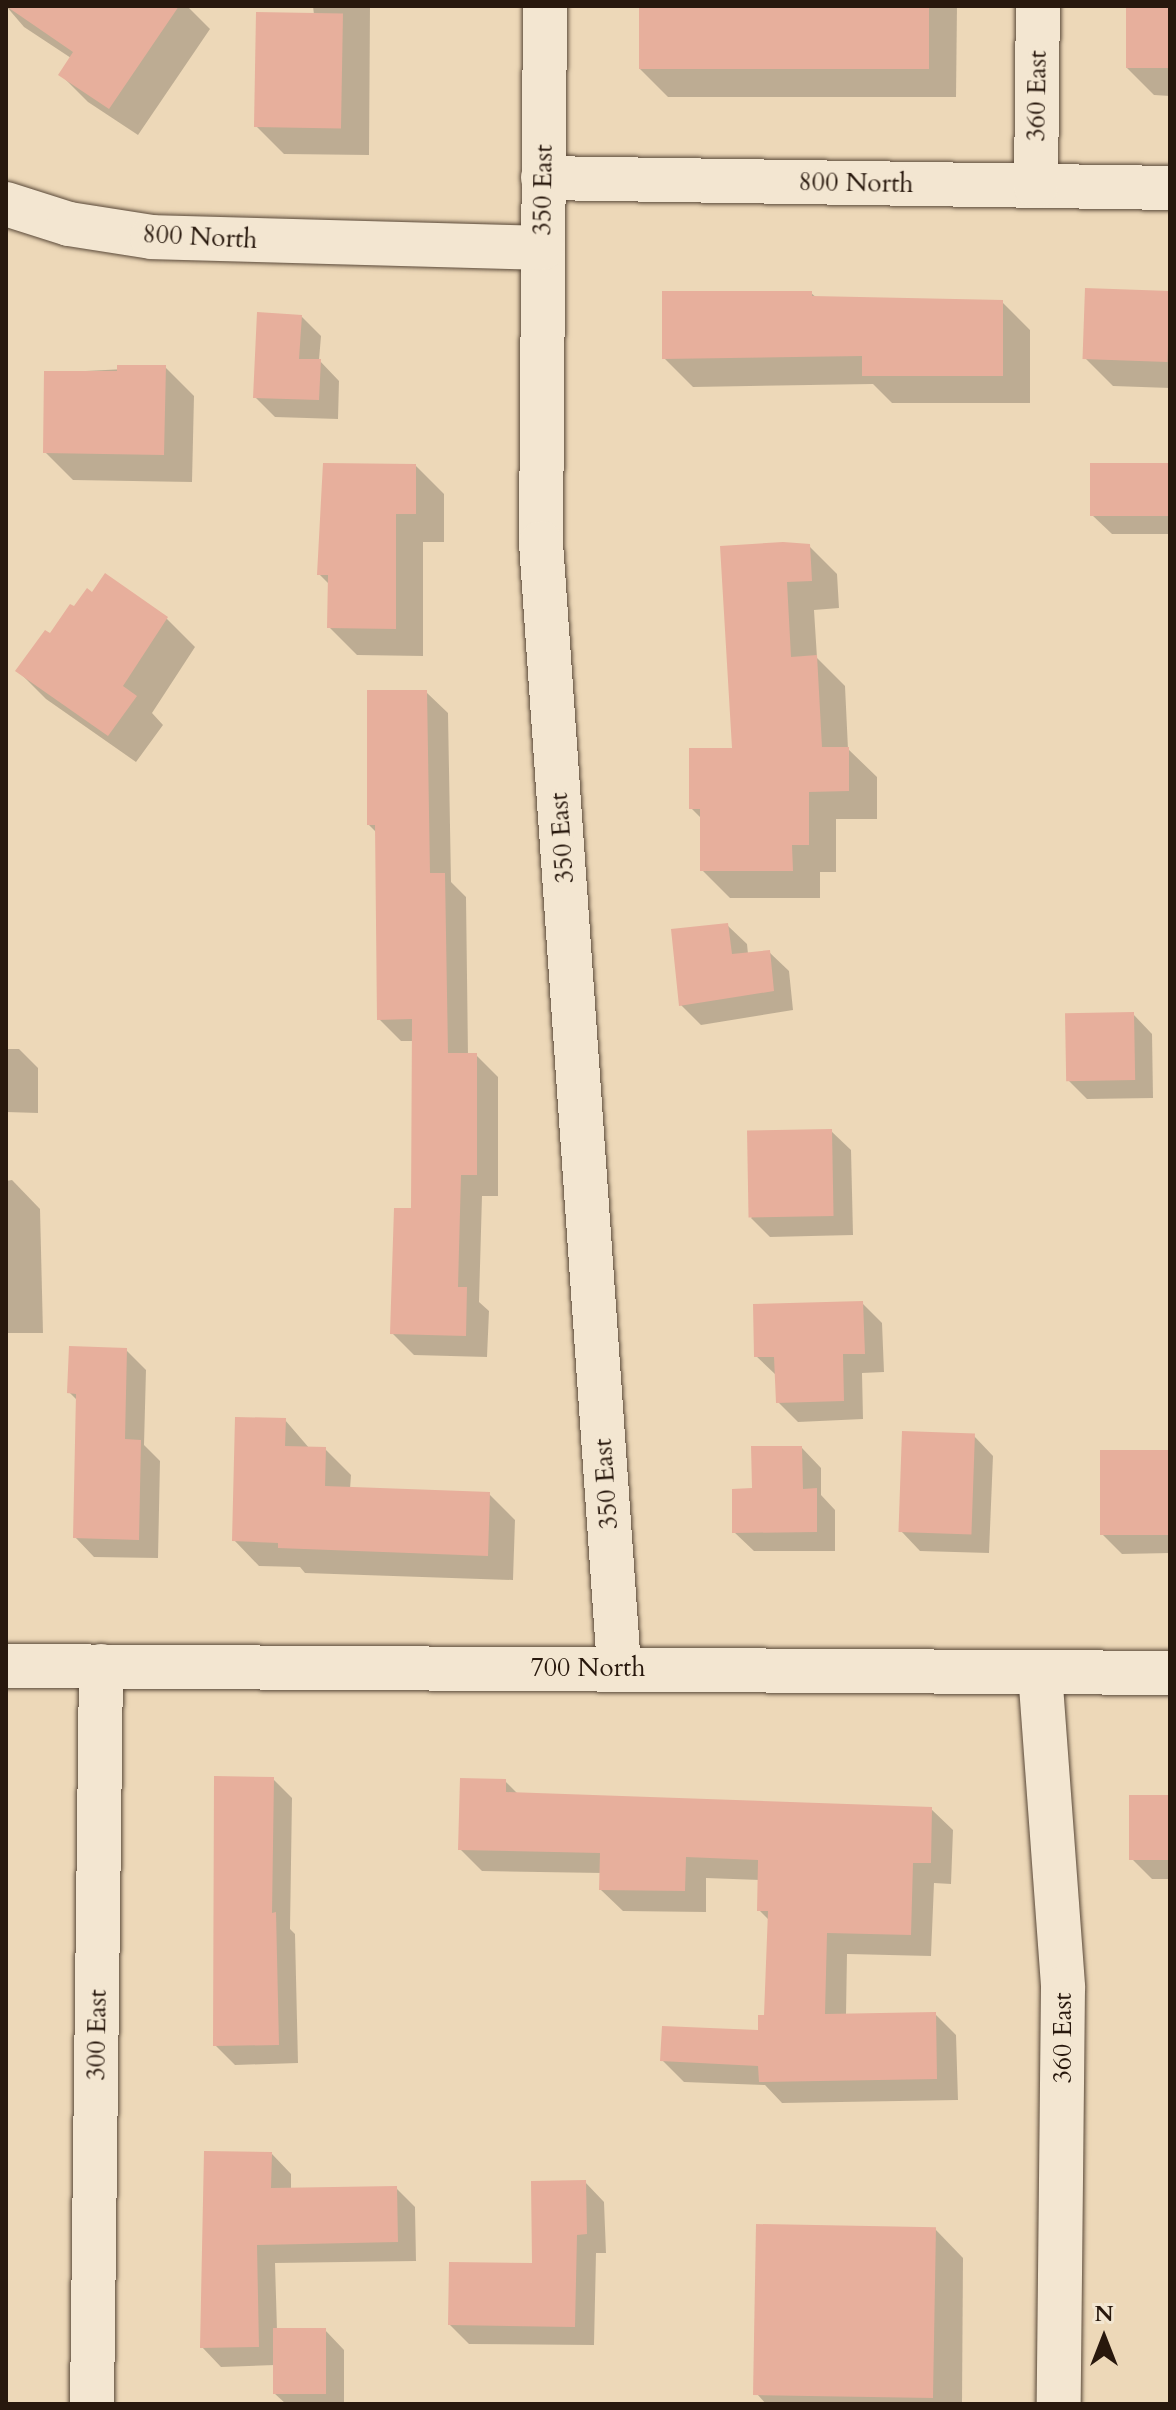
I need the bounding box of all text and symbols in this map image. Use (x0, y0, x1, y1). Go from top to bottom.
street label: 360 East (1021, 50, 1053, 142)
street label: 350 East (527, 144, 559, 236)
street label: 800 North (798, 166, 914, 200)
street label: 800 North (142, 218, 258, 256)
street label: 350 East (543, 791, 581, 885)
street label: 350 East (587, 1437, 625, 1531)
street label: 700 North (530, 1652, 646, 1684)
street label: 300 East (81, 1989, 113, 2081)
street label: 360 East (1047, 1992, 1079, 2084)
north arrow (1064, 2298, 1144, 2378)
text: N (1094, 2299, 1114, 2329)

